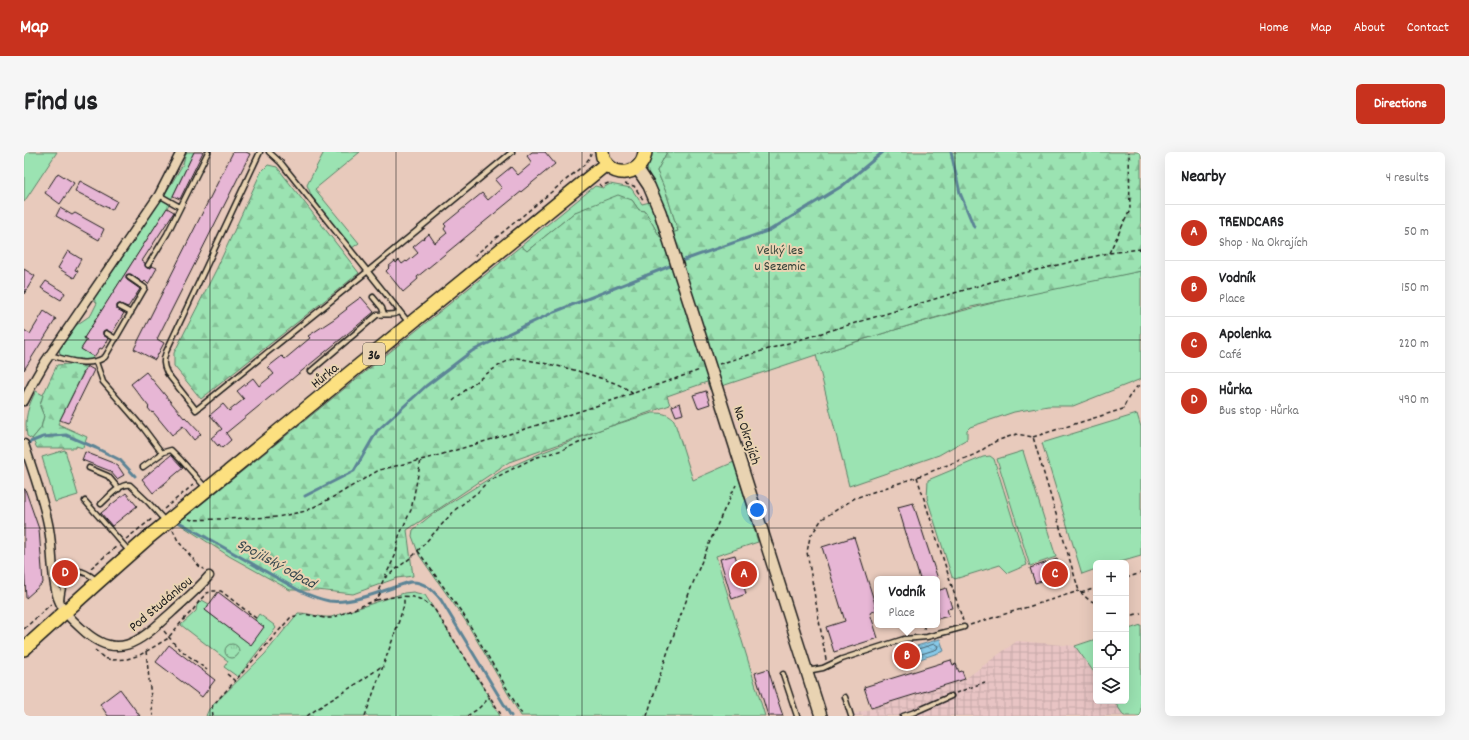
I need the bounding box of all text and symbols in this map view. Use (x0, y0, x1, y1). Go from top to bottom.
text: Map (20, 15, 49, 42)
text: Home (1259, 18, 1288, 38)
text: Map (1310, 18, 1332, 38)
text: About (1354, 18, 1385, 38)
text: Contact (1407, 18, 1449, 38)
text: Find us (24, 84, 98, 124)
button: Directions (1356, 84, 1445, 124)
text: Nearby (1181, 166, 1225, 190)
text: 4 results (1386, 169, 1429, 188)
text: TRENDCARS (1219, 212, 1284, 234)
text: A (1190, 223, 1198, 242)
text: 50 m (1404, 223, 1429, 242)
text: Shop · Na Okrajích (1219, 234, 1308, 253)
park label: Velký les u Sezemic (755, 241, 806, 277)
text: Vodník (1219, 268, 1256, 290)
text: B (1191, 279, 1197, 298)
text: 150 m (1401, 279, 1429, 298)
text: Place (1219, 290, 1245, 309)
text: Apolenka (1219, 324, 1271, 346)
text: C (1191, 335, 1197, 354)
text: 220 m (1399, 335, 1429, 354)
road number: 36 (363, 343, 385, 365)
text: Café (1219, 346, 1242, 365)
street label: Hůrka (307, 359, 344, 394)
text: Hůrka (1219, 380, 1252, 402)
text: D (1191, 391, 1197, 410)
text: 490 m (1399, 391, 1429, 410)
text: Bus stop · Hůrka (1219, 402, 1299, 421)
street label: Na Okrajích (727, 404, 765, 467)
your location (747, 500, 767, 520)
water label: Spojilský odpad (233, 534, 321, 596)
pin: D (52, 558, 78, 588)
pin: A (731, 559, 757, 589)
pin: C (1042, 559, 1068, 589)
map controls (1093, 560, 1129, 704)
button: + (1093, 560, 1129, 596)
street label: Pod Studánkou (125, 572, 197, 637)
popup (874, 576, 940, 628)
text: Vodník (889, 582, 925, 604)
button: − (1093, 596, 1129, 632)
text: Place (889, 604, 915, 623)
button: locate (1093, 632, 1129, 668)
pin: B (894, 641, 920, 671)
button: layers (1093, 668, 1129, 704)

